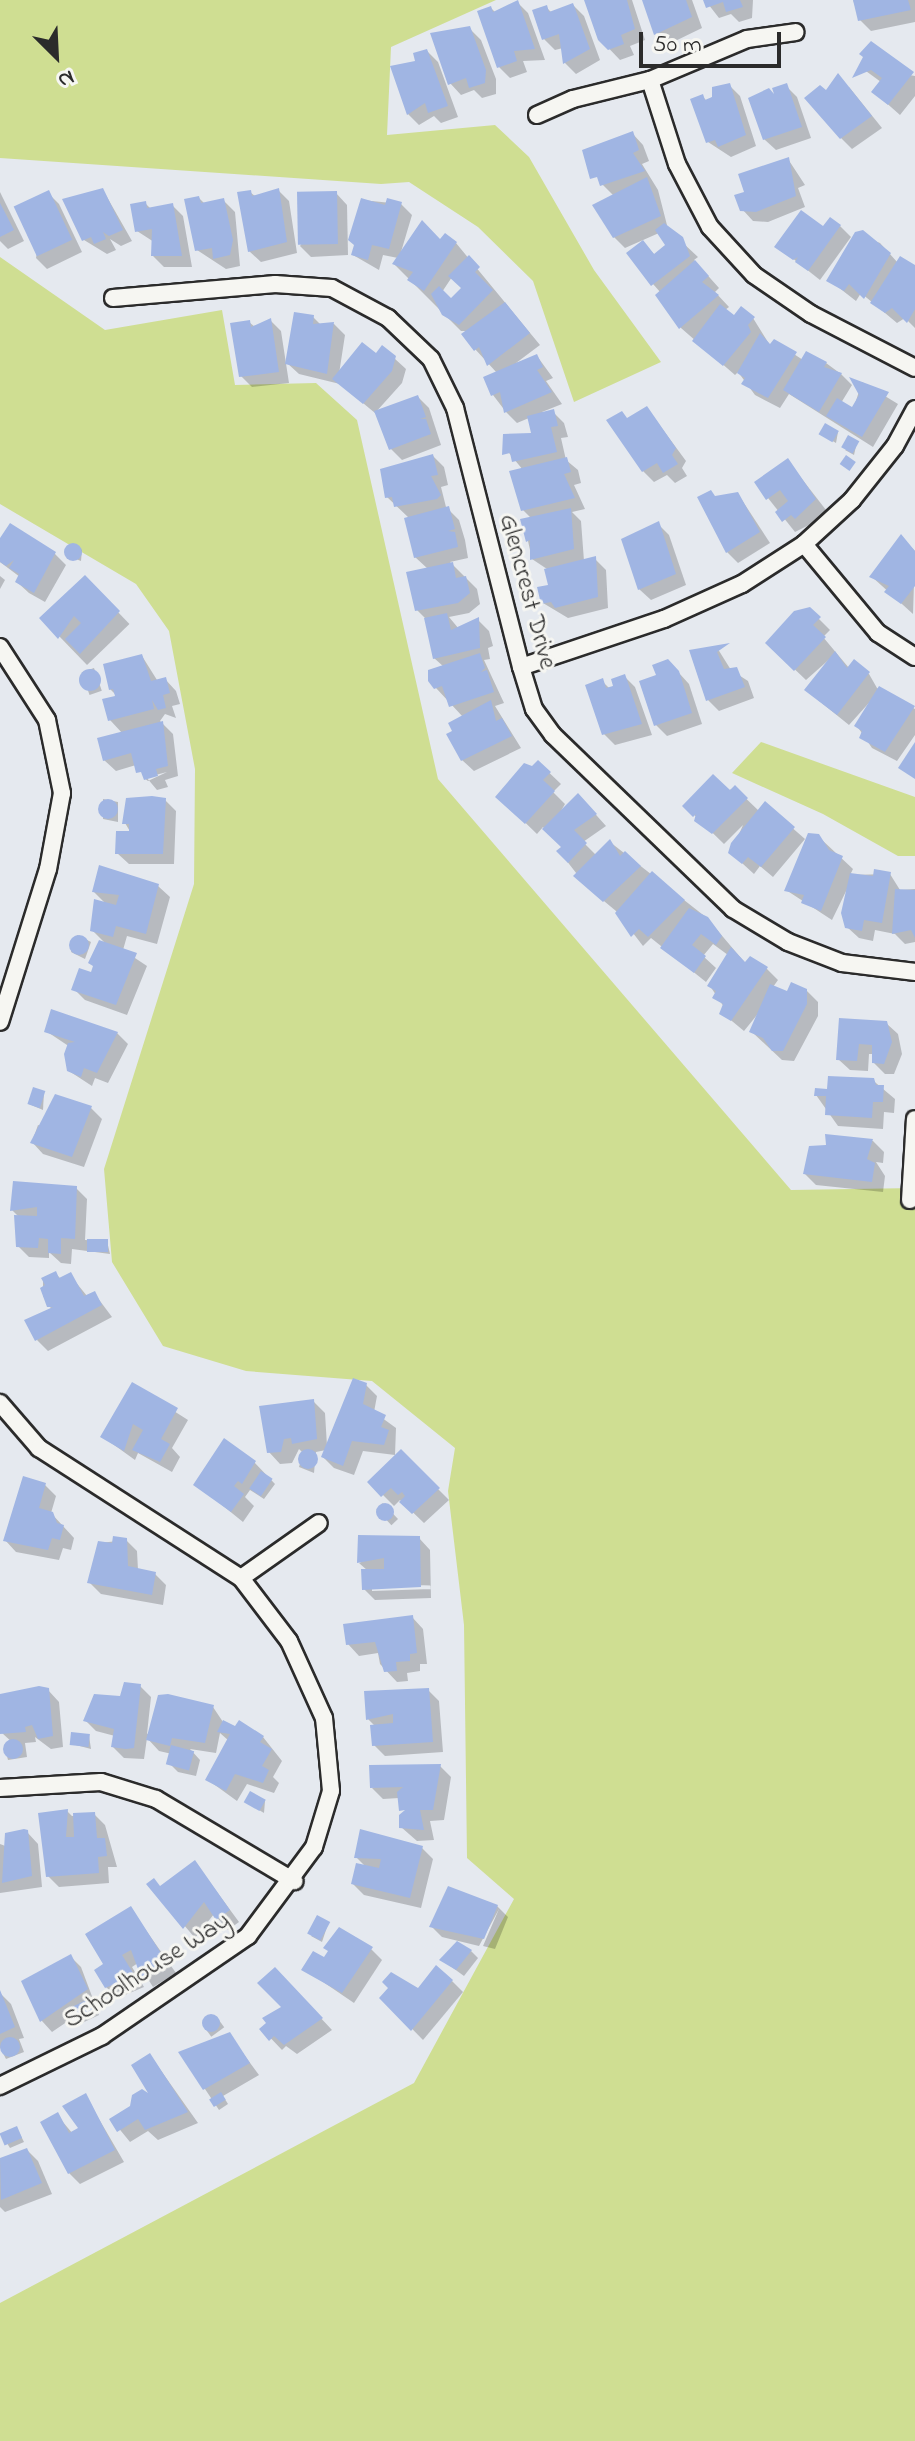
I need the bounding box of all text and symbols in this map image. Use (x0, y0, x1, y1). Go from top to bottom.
north arrow (16, 16, 96, 96)
scale bar (643, 16, 785, 66)
text: 50 m (653, 28, 702, 63)
text: N (52, 60, 79, 96)
street label: Glencrest Drive (490, 511, 562, 673)
street label: Schoolhouse Way (59, 1907, 237, 2037)

